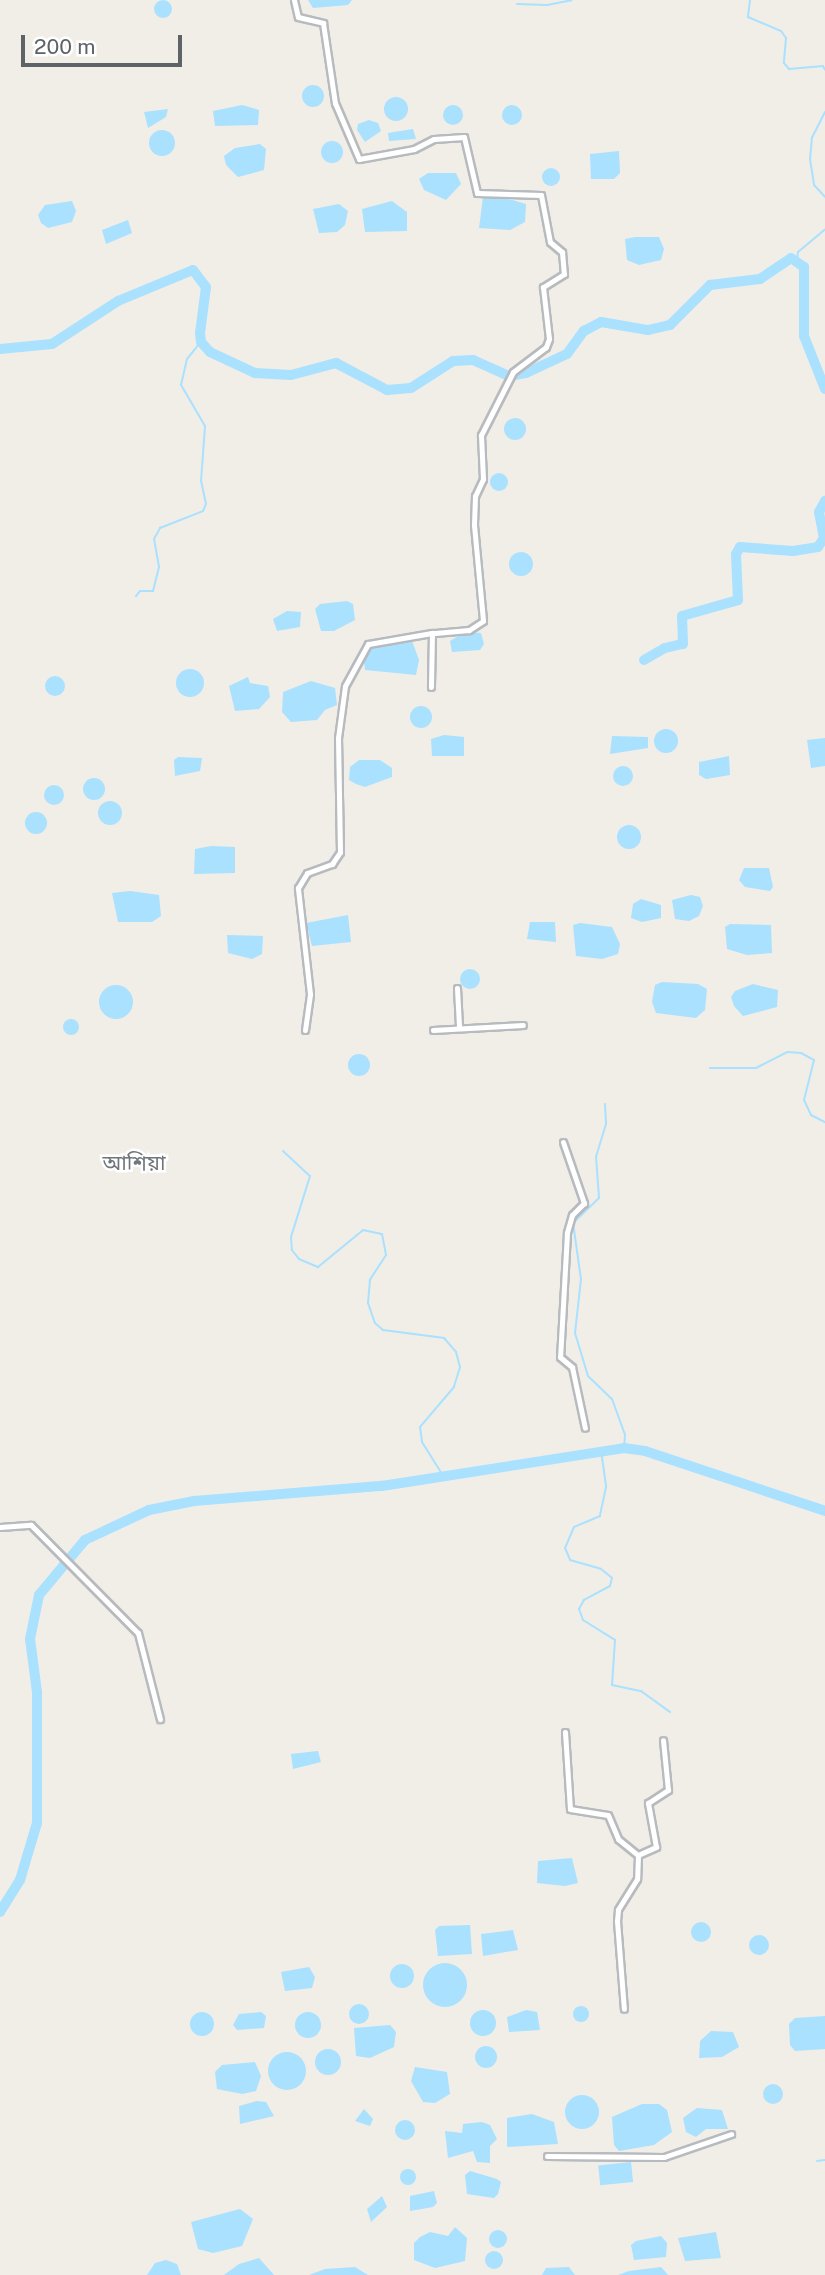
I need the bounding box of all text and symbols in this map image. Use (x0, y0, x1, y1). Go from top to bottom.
scale bar (24, 21, 186, 65)
text: 200 m (34, 34, 95, 59)
district label: আশিয়া (103, 1150, 165, 1176)

